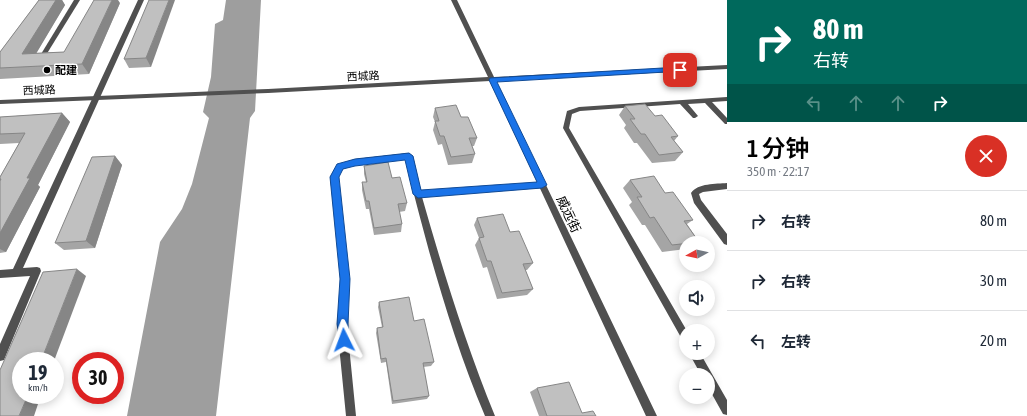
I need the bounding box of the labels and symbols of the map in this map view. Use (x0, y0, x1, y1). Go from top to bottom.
pin (663, 53, 697, 87)
place label: 配建 (55, 64, 77, 76)
marker: 配建 (42, 65, 52, 75)
street label: 西城路 (346, 69, 380, 83)
street label: 西城路 (22, 83, 56, 97)
street label: 威远街 (554, 193, 584, 235)
north arrow (679, 236, 715, 272)
position arrow (323, 319, 365, 361)
speed limit sign: 30 (72, 352, 124, 404)

